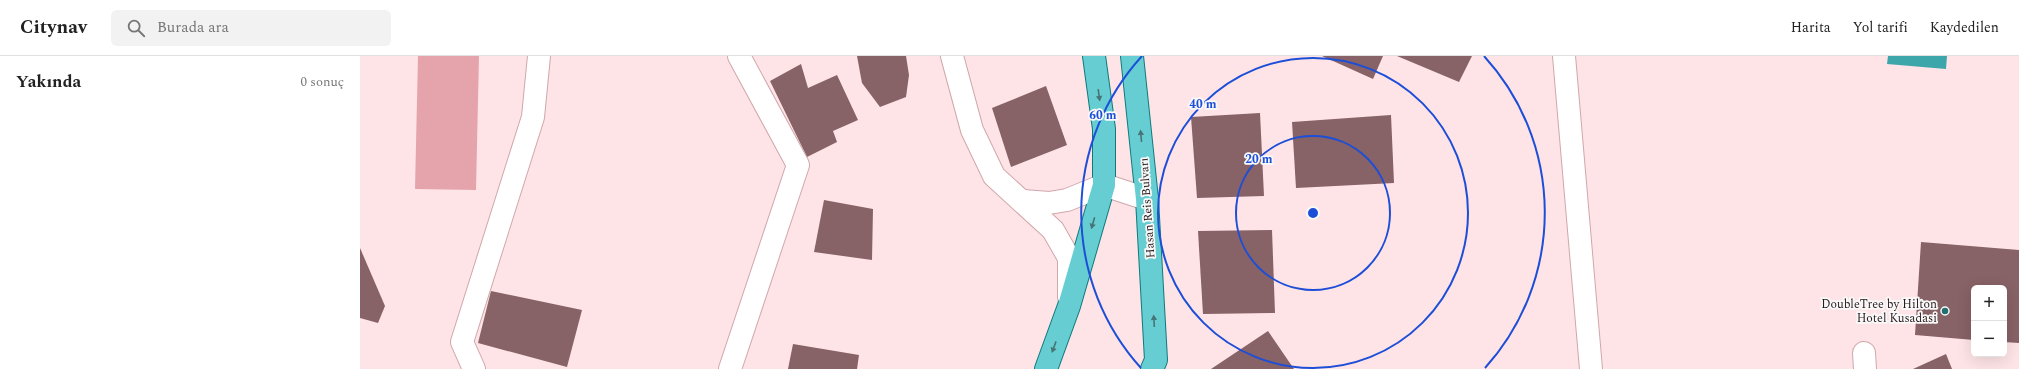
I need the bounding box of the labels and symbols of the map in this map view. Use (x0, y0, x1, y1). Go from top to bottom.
one-way arrow (1096, 89, 1102, 101)
text: 40 m (1189, 95, 1217, 114)
text: 60 m (1089, 106, 1117, 125)
one-way arrow (1138, 130, 1145, 142)
text: 20 m (1245, 150, 1273, 169)
street label: Hasan Reis Bulvarı (1134, 157, 1160, 259)
centre of rings (1306, 206, 1320, 220)
one-way arrow (1090, 217, 1096, 229)
place label: DoubleTree by Hilton Hotel Kusadasi (1821, 295, 1937, 328)
marker: DoubleTree by Hilton Hotel Kusadasi (1940, 306, 1950, 316)
one-way arrow (1150, 315, 1157, 327)
one-way arrow (1051, 341, 1057, 353)

